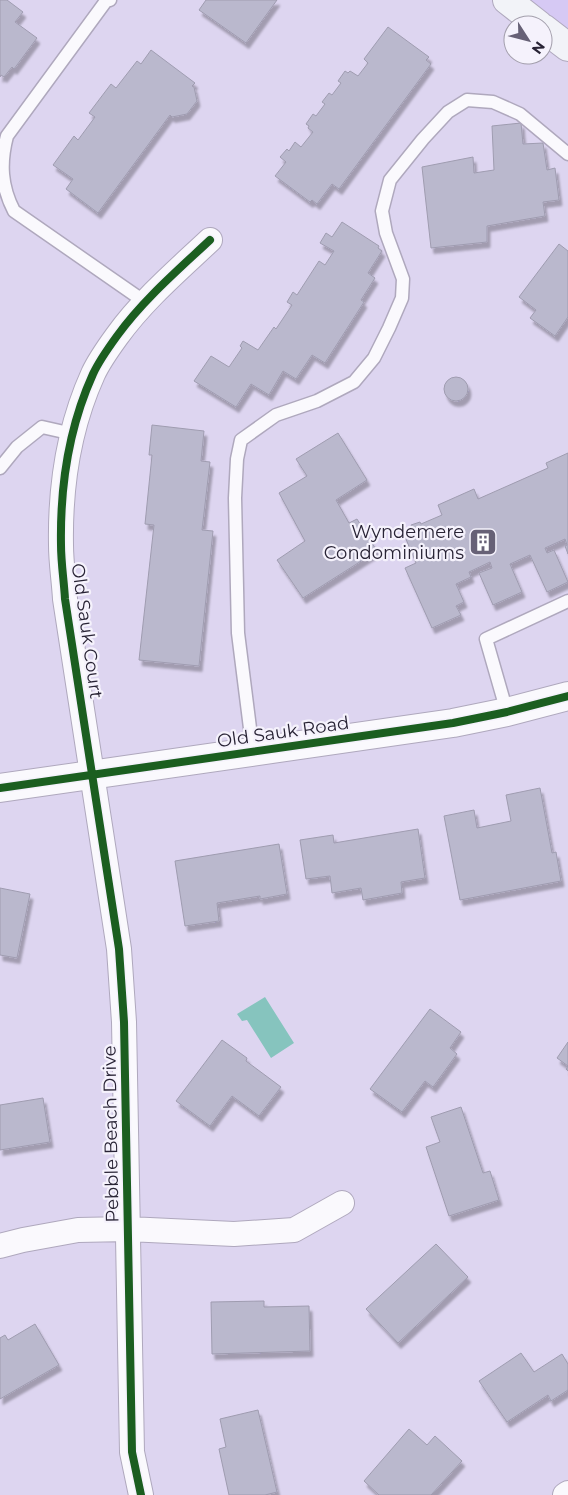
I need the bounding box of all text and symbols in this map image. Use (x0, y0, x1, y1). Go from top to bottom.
north arrow (503, 15, 553, 65)
text: N (528, 38, 549, 58)
place label: Wyndemere Condominiums (324, 521, 464, 564)
building icon: Wyndemere Condominiums (468, 527, 498, 557)
street label: Old Sauk Court (67, 562, 107, 700)
street label: Old Sauk Road (216, 712, 350, 752)
street label: Pebble Beach Drive (98, 1045, 124, 1223)

